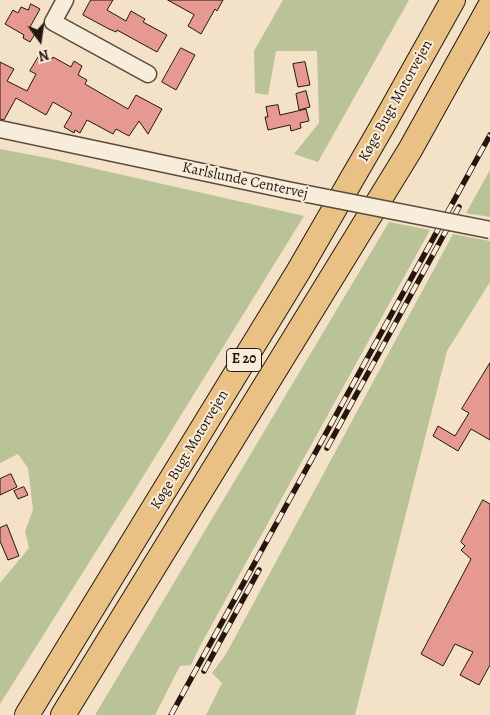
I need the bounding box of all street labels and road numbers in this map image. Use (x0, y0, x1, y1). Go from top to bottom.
street label: Køge Bugt Motorvejen (355, 37, 437, 165)
street label: Karlslunde Centervej (181, 159, 309, 203)
road number: E 20 (226, 348, 262, 372)
street label: Køge Bugt Motorvejen (147, 387, 233, 513)

